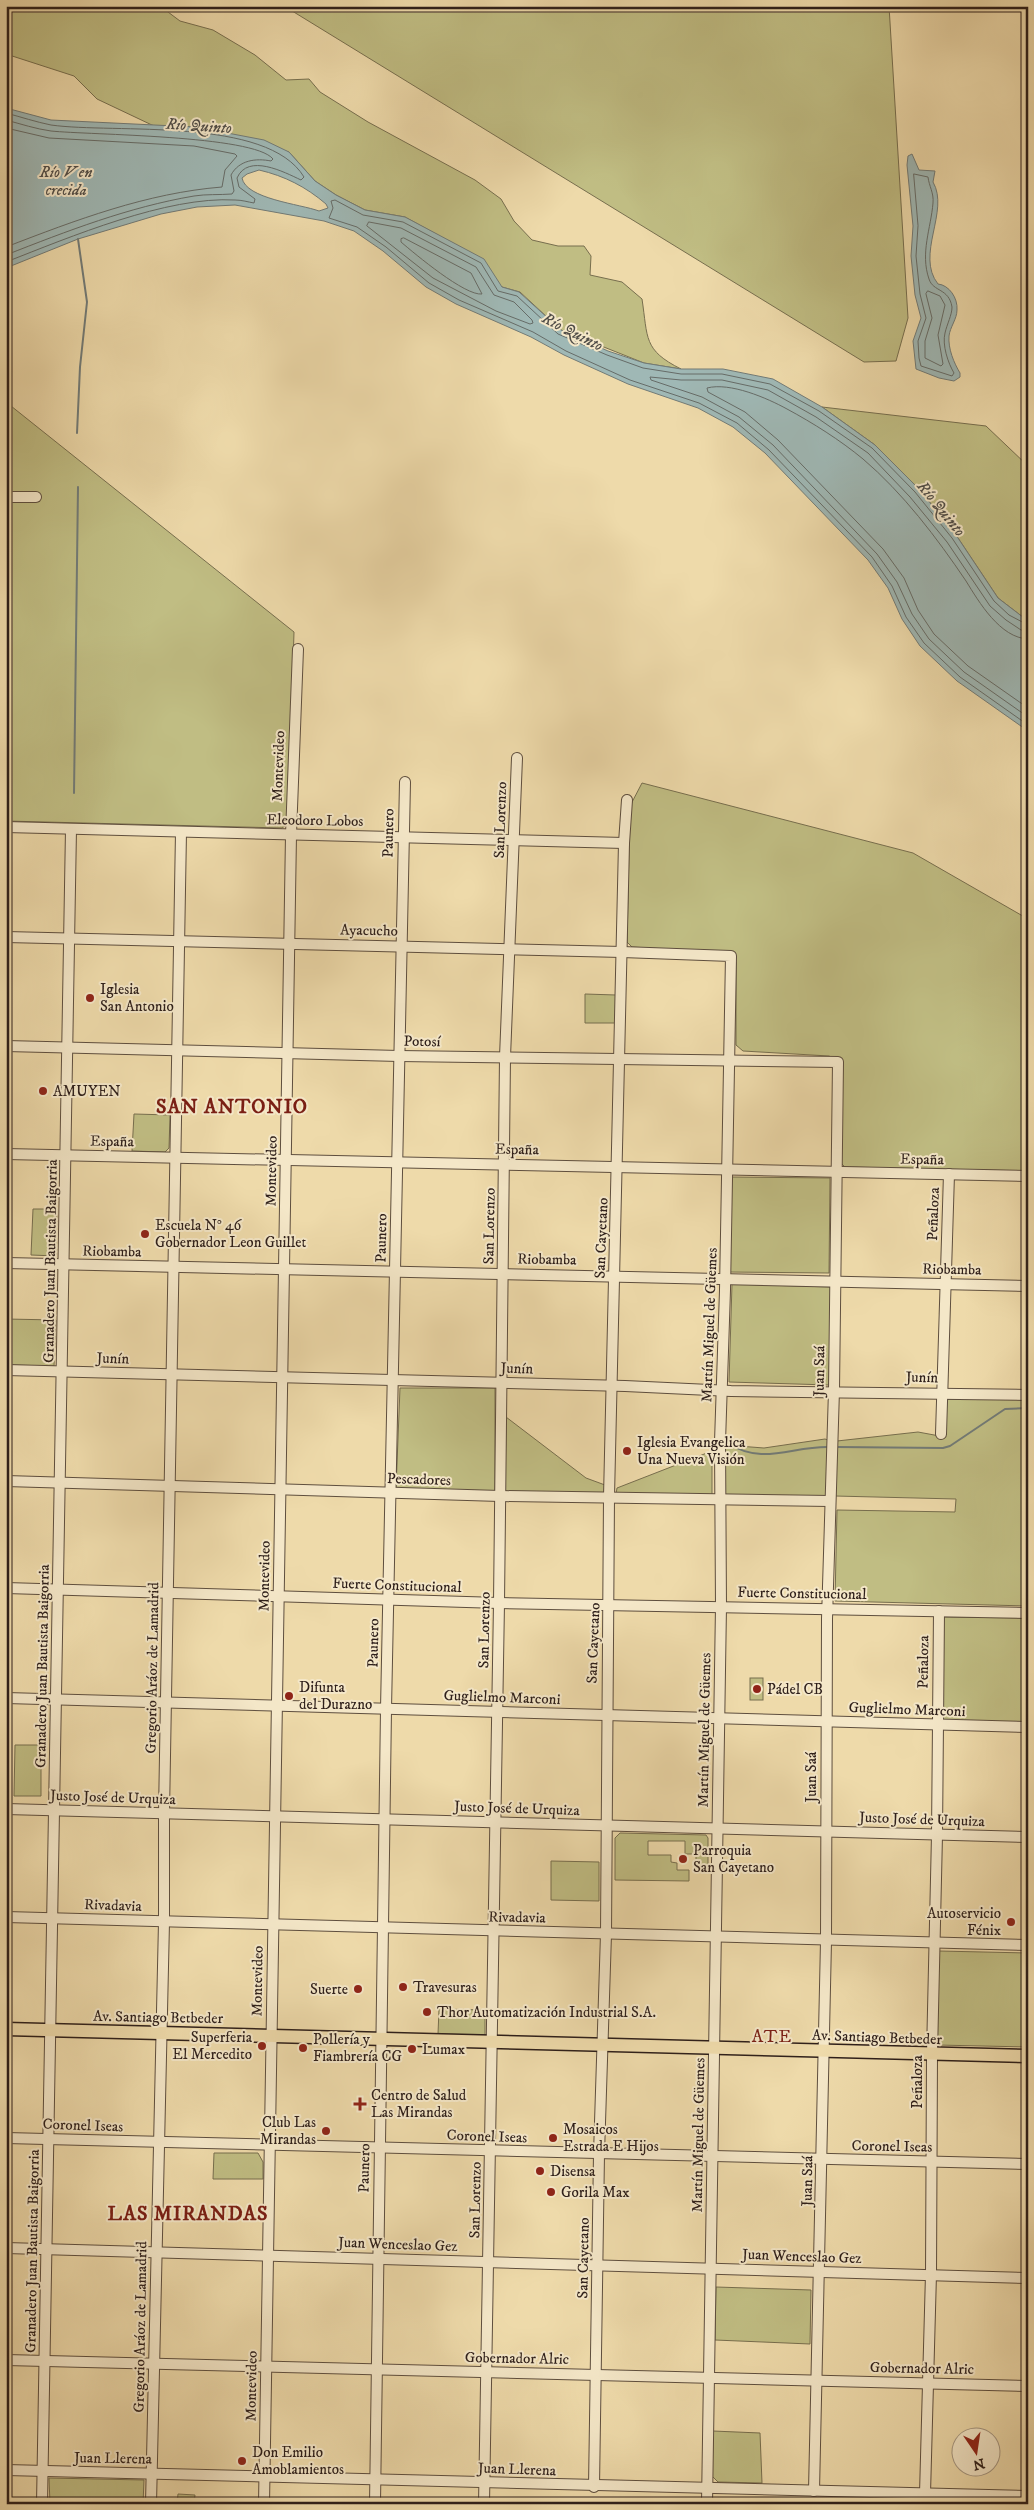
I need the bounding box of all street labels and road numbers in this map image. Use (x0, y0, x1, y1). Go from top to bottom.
street label: Montevideo (268, 730, 289, 802)
street label: San Lorenzo (490, 781, 511, 859)
street label: Paunero (379, 808, 398, 858)
street label: Eleodoro Lobos (266, 810, 364, 831)
street label: Ayacucho (340, 920, 398, 941)
street label: Potosí (403, 1032, 442, 1051)
street label: España (90, 1132, 135, 1151)
street label: Montevideo (261, 1135, 282, 1207)
street label: España (495, 1140, 540, 1159)
street label: España (900, 1150, 945, 1169)
street label: Granadero Juan Bautista Baigorria (39, 1158, 62, 1363)
street label: Peñaloza (923, 1186, 944, 1241)
street label: San Lorenzo (479, 1187, 500, 1265)
street label: San Cayetano (591, 1197, 612, 1279)
street label: Paunero (372, 1213, 391, 1263)
street label: Riobamba (82, 1241, 142, 1262)
street label: Martín Miguel de Güemes (697, 1247, 722, 1403)
street label: Riobamba (517, 1249, 577, 1270)
street label: Riobamba (922, 1259, 982, 1280)
street label: Juan Saá (810, 1345, 829, 1399)
street label: Junín (94, 1348, 130, 1369)
street label: Junín (498, 1358, 534, 1379)
street label: Junín (904, 1368, 939, 1387)
street label: Pescadores (387, 1469, 451, 1490)
street label: Montevideo (254, 1540, 275, 1612)
street label: Granadero Juan Bautista Baigorria (31, 1563, 54, 1768)
street label: Fuerte Constitucional (332, 1574, 462, 1597)
street label: Gregorio Aráoz de Lamadrid (142, 1582, 164, 1754)
street label: Fuerte Constitucional (737, 1583, 867, 1604)
street label: San Lorenzo (474, 1591, 495, 1669)
street label: San Cayetano (583, 1602, 604, 1684)
street label: Paunero (364, 1618, 383, 1668)
street label: Peñaloza (914, 1634, 933, 1689)
street label: Martín Miguel de Güemes (694, 1652, 715, 1808)
street label: Guglielmo Marconi (443, 1686, 561, 1709)
street label: Guglielmo Marconi (848, 1698, 966, 1721)
street label: Juan Saá (802, 1751, 821, 1804)
street label: Justo José de Urquiza (48, 1786, 177, 1809)
street label: Justo José de Urquiza (452, 1797, 581, 1820)
street label: Justo José de Urquiza (857, 1808, 986, 1831)
street label: Rivadavia (84, 1895, 143, 1916)
street label: Rivadavia (488, 1907, 547, 1928)
street label: Montevideo (247, 1945, 268, 2017)
street label: Av. Santiago Betbeder (93, 2007, 224, 2028)
street label: Av. Santiago Betbeder (812, 2026, 943, 2049)
street label: Peñaloza (908, 2055, 927, 2109)
street label: Martín Miguel de Güemes (688, 2057, 709, 2213)
street label: Coronel Iseas (42, 2115, 124, 2136)
street label: Coronel Iseas (446, 2126, 528, 2147)
street label: Coronel Iseas (852, 2136, 932, 2157)
street label: Paunero (355, 2143, 374, 2193)
street label: Granadero Juan Bautista Baigorria (21, 2148, 44, 2353)
street label: Juan Saá (798, 2155, 817, 2209)
street label: San Lorenzo (465, 2161, 486, 2239)
street label: San Cayetano (573, 2217, 594, 2299)
street label: Juan Wenceslao Gez (336, 2233, 459, 2256)
street label: Gregorio Aráoz de Lamadrid (130, 2241, 152, 2413)
street label: Juan Wenceslao Gez (740, 2245, 863, 2268)
street label: Gobernador Alric (465, 2348, 570, 2369)
street label: Montevideo (241, 2350, 262, 2422)
street label: Gobernador Alric (870, 2358, 975, 2379)
street label: Juan Llerena (72, 2448, 153, 2469)
street label: Juan Llerena (476, 2459, 557, 2480)

